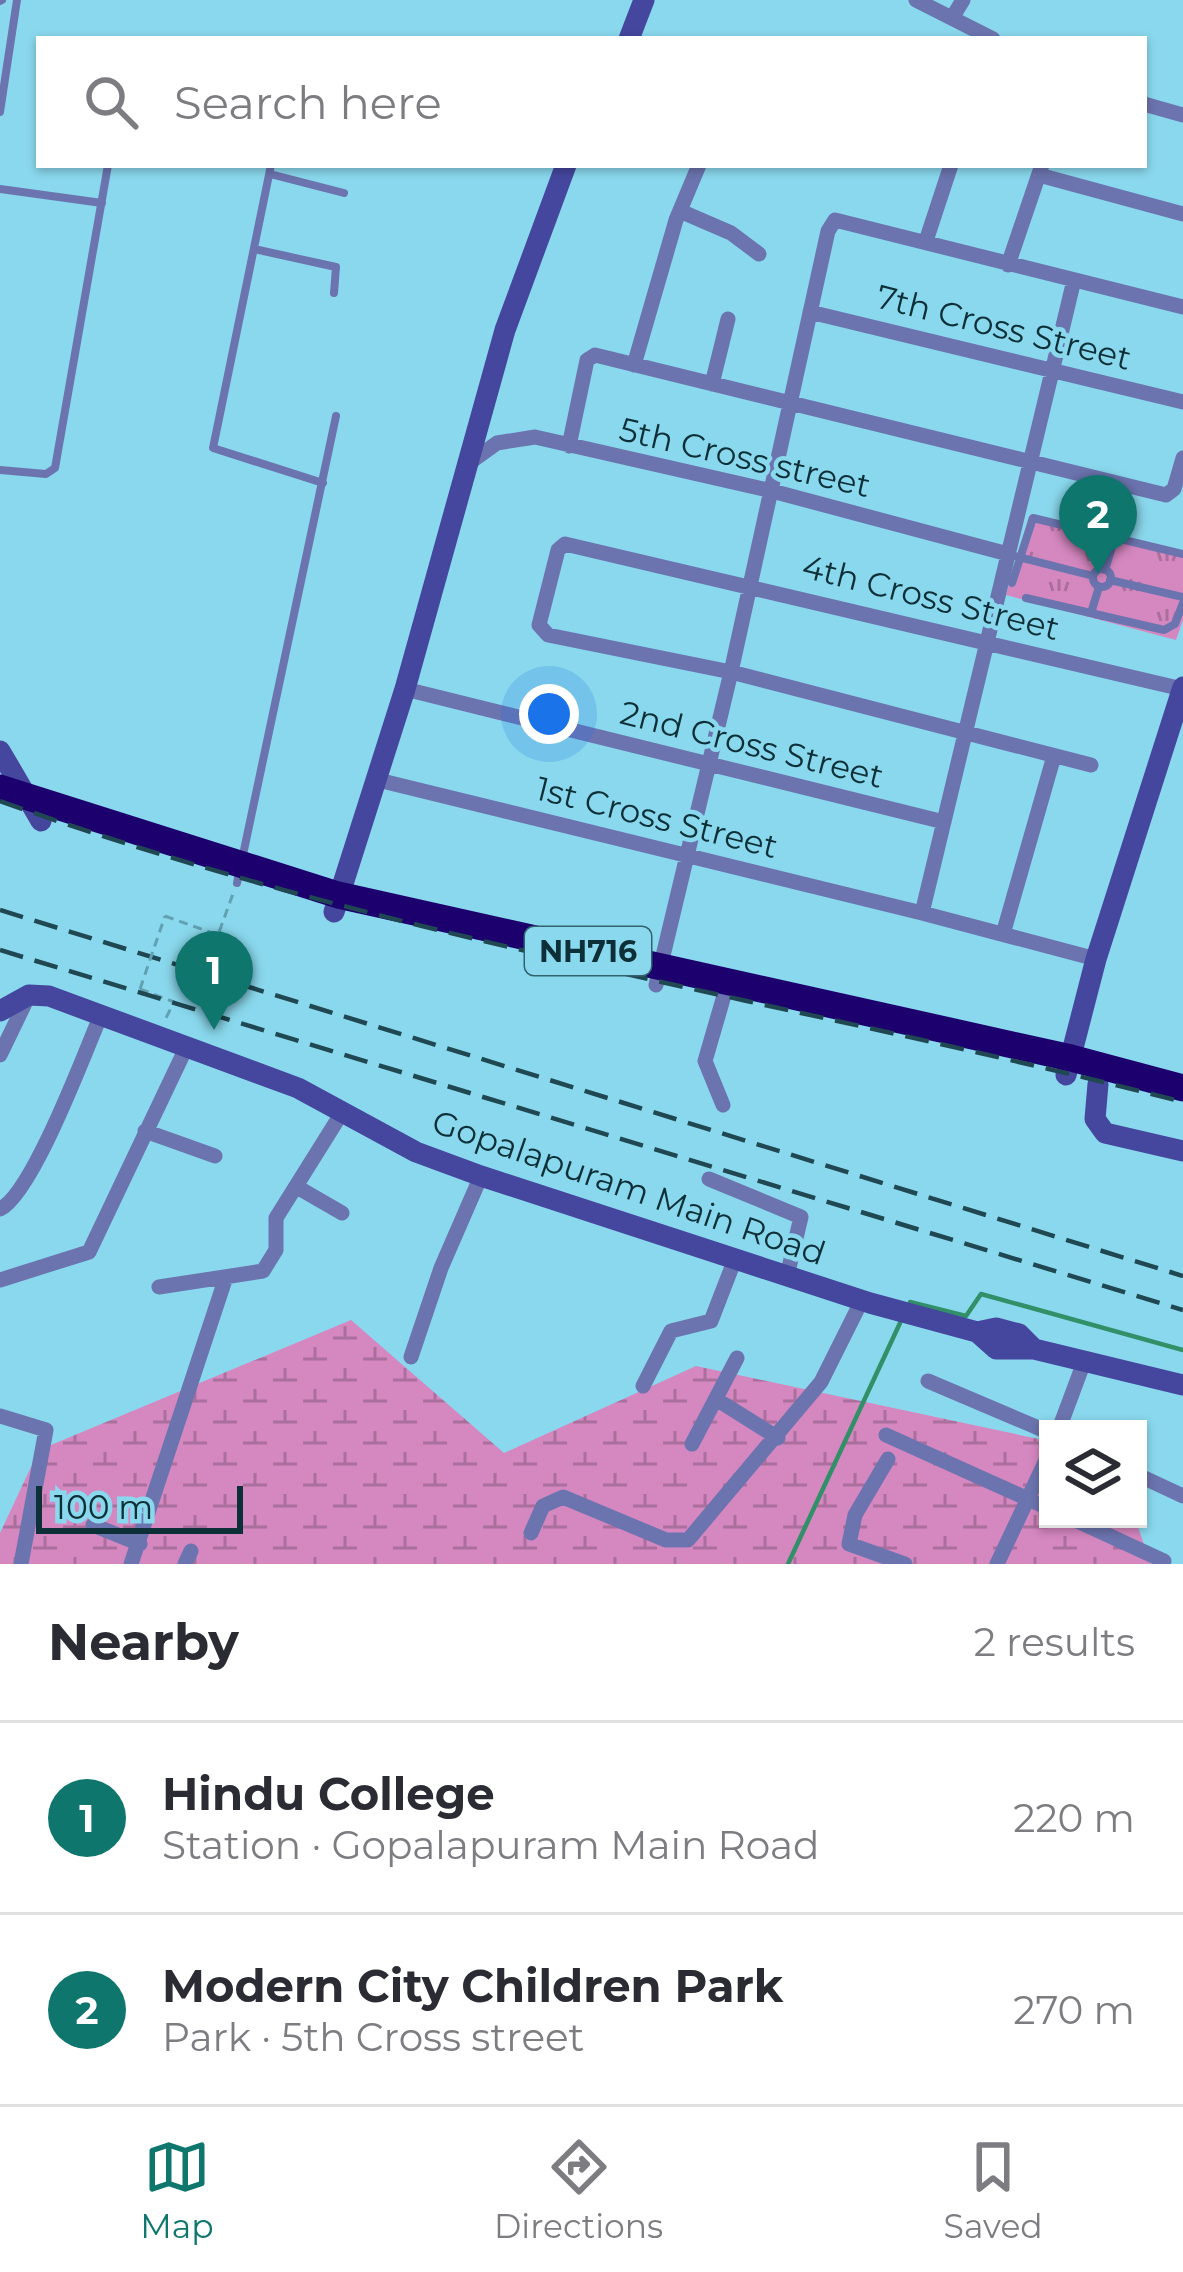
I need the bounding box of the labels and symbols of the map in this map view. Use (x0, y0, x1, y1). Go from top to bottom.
street label: 7th Cross Street (873, 276, 1135, 378)
street label: 5th Cross street (616, 409, 874, 505)
pin: 2 (1059, 475, 1137, 574)
street label: 4th Cross Street (798, 546, 1064, 648)
your location (519, 684, 579, 744)
street label: 2nd Cross Street (616, 692, 888, 796)
street label: 1st Cross Street (532, 768, 782, 866)
road number: NH716 (525, 927, 651, 975)
pin: 1 (175, 931, 253, 1030)
street label: Gopalapuram Main Road (427, 1101, 831, 1273)
scale bar (36, 1480, 243, 1533)

